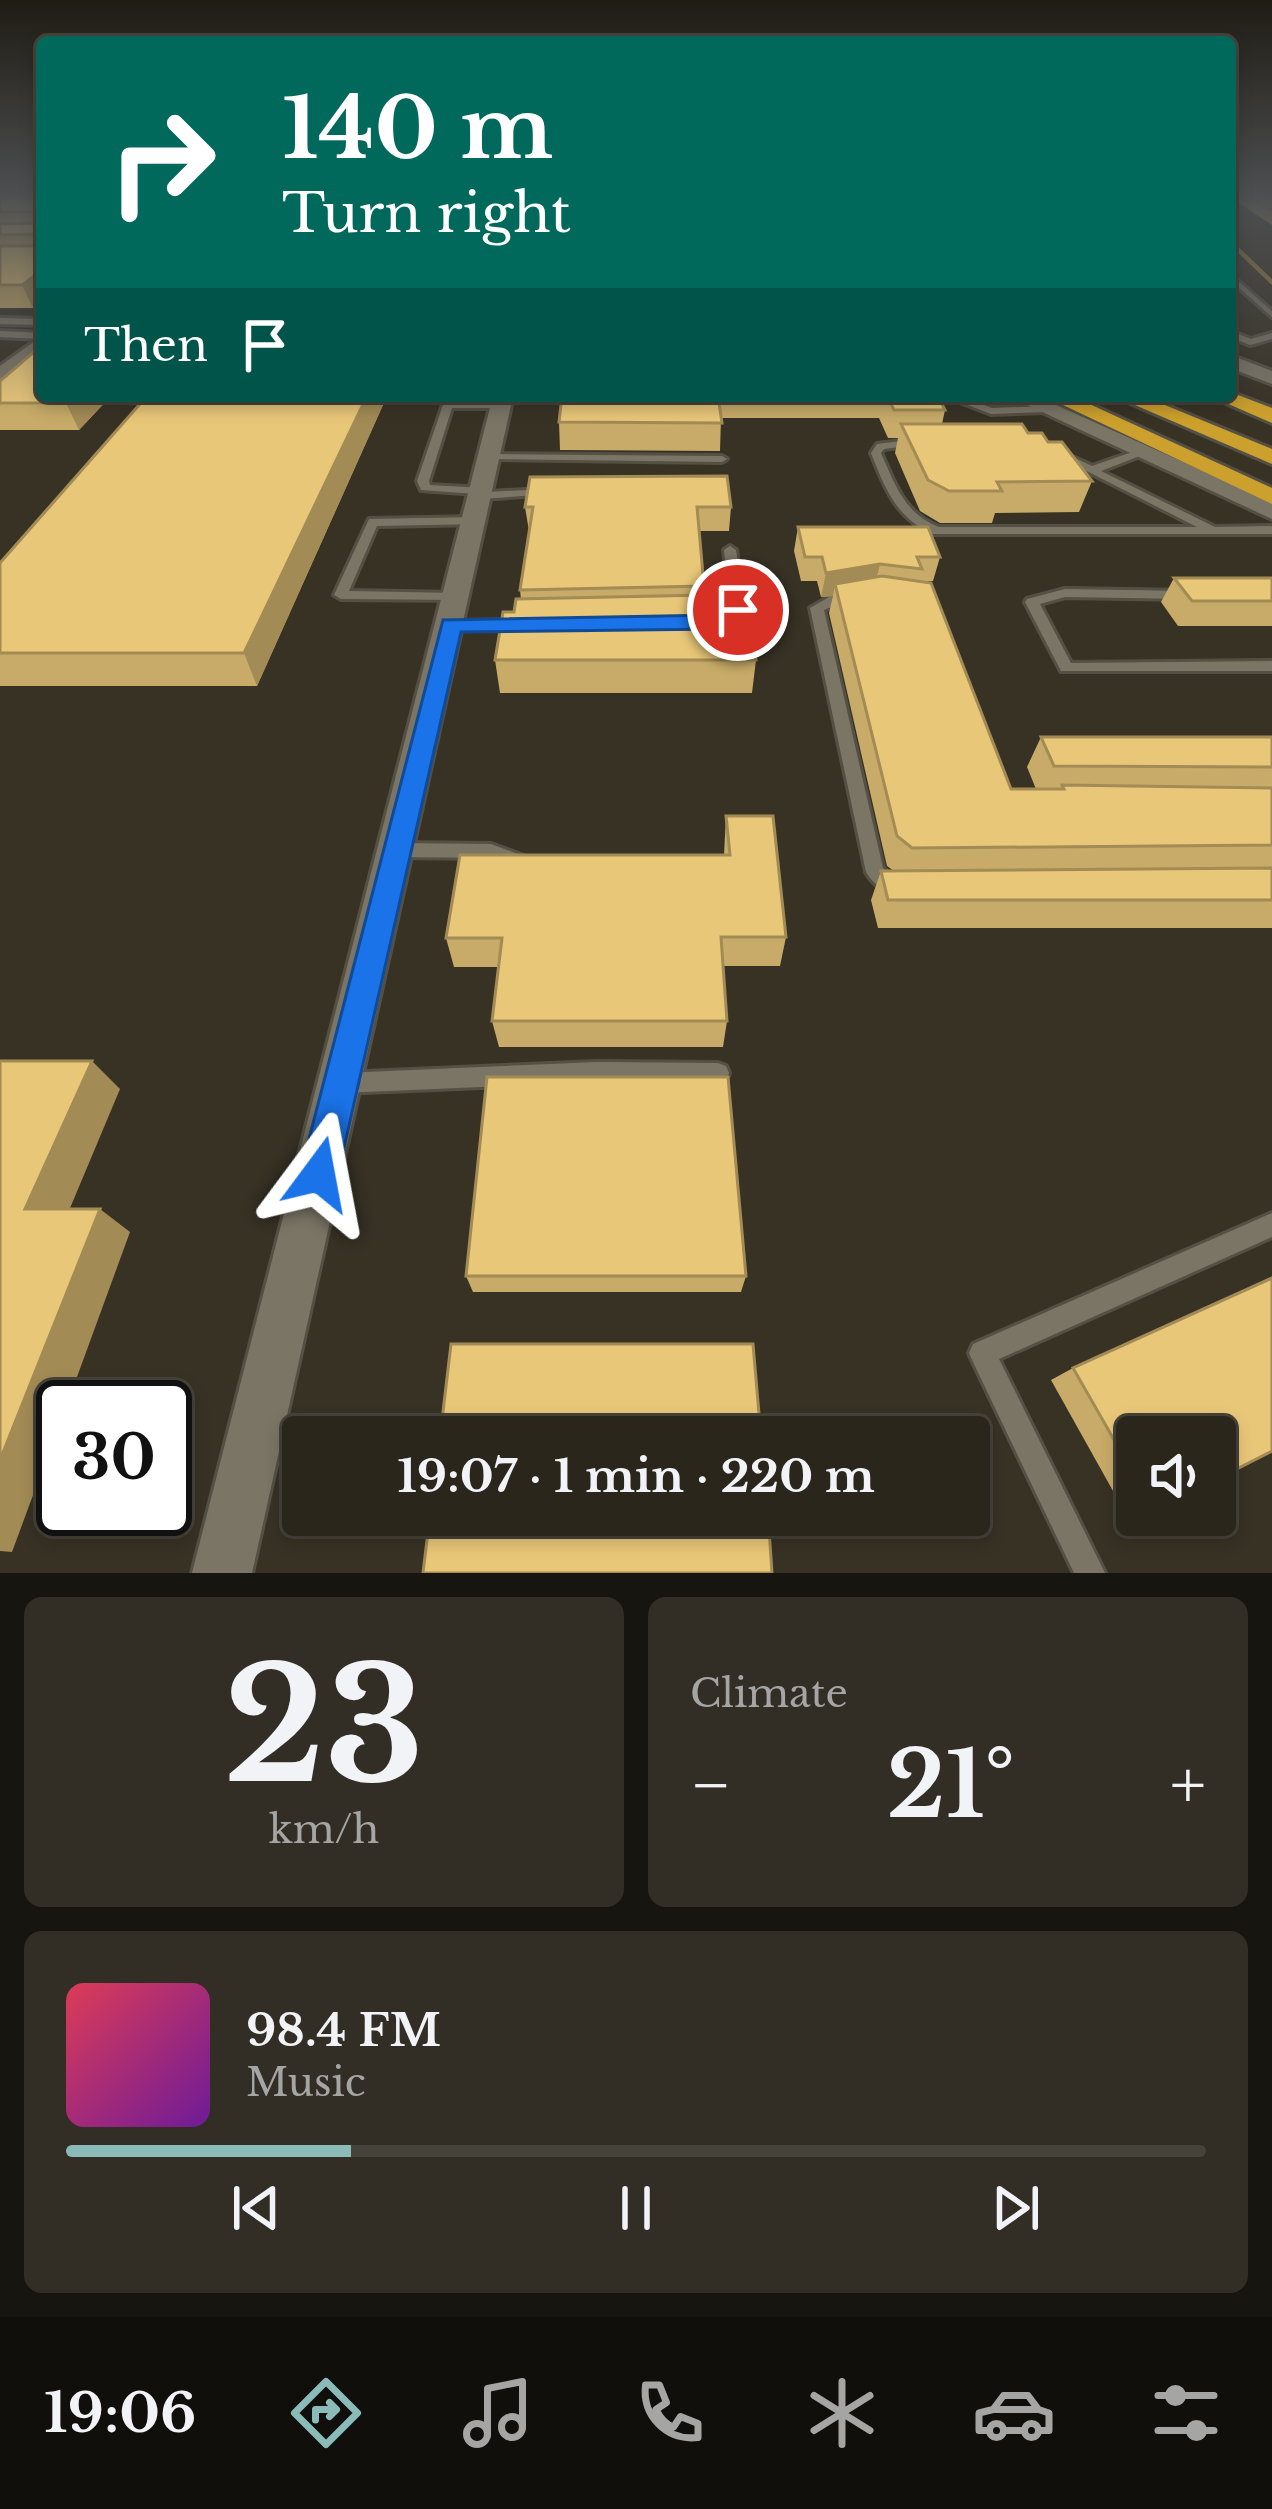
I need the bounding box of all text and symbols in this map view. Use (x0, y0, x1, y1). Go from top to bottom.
text: 140 m (282, 77, 553, 181)
icon: right (84, 84, 240, 240)
text: Turn right (282, 180, 571, 247)
icon: arrive (232, 312, 298, 378)
text: Then (84, 317, 208, 373)
pin (687, 559, 789, 661)
icon: arrive (705, 577, 771, 643)
position arrow (256, 1111, 382, 1237)
speed limit sign: 30 (36, 1380, 192, 1536)
map controls (1116, 1416, 1236, 1536)
button: sound (1116, 1416, 1236, 1536)
text: 19:07 · 1 min · 220 m (397, 1448, 875, 1504)
text: 23 (224, 1630, 424, 1823)
text: Climate (690, 1669, 848, 1718)
text: 21° (887, 1730, 1015, 1841)
text: − (690, 1744, 732, 1826)
text: + (1170, 1744, 1206, 1826)
text: km/h (269, 1805, 379, 1854)
text: 98.4 FM (246, 2002, 441, 2058)
text: Music (246, 2058, 366, 2107)
icon: previous (223, 2175, 289, 2241)
icon: pause (603, 2175, 669, 2241)
icon: next (983, 2175, 1049, 2241)
icon: directions (284, 2371, 368, 2455)
icon: music (456, 2371, 540, 2455)
icon: phone (628, 2371, 712, 2455)
icon: climate (800, 2371, 884, 2455)
icon: car (972, 2371, 1056, 2455)
icon: filters (1144, 2371, 1228, 2455)
text: 19:06 (44, 2380, 196, 2447)

